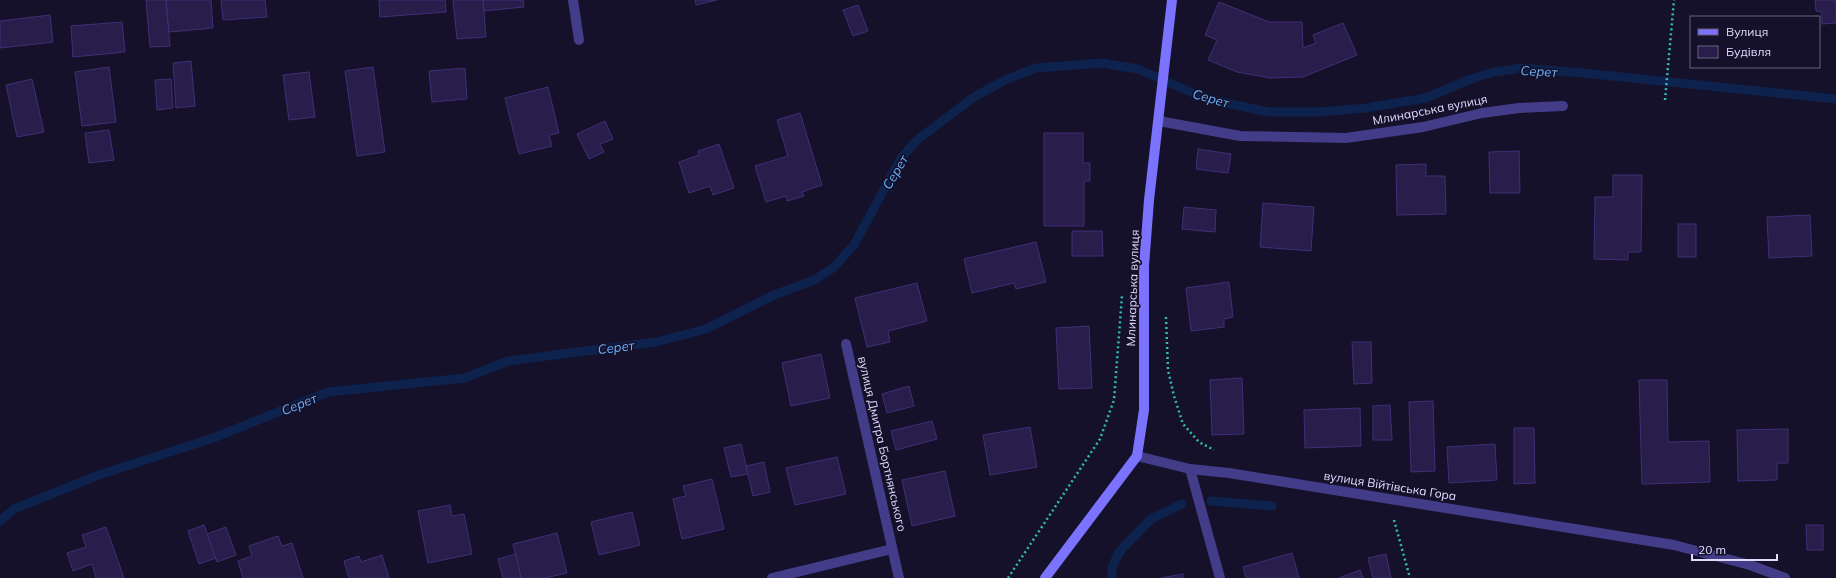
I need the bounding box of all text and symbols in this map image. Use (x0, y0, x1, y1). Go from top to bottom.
legend (1690, 16, 1820, 68)
text: Вулиця (1726, 24, 1768, 39)
text: Будівля (1726, 44, 1771, 59)
water label: Серет (1520, 62, 1559, 80)
water label: Серет (1191, 85, 1232, 111)
street label: Млинарська вулиця (1371, 91, 1489, 128)
water label: Серет (879, 151, 912, 192)
street label: Млинарська вулиця (1123, 229, 1142, 347)
water label: Серет (597, 337, 636, 357)
street label: вулиця Дмитра Бортнянського (855, 355, 910, 533)
water label: Серет (279, 389, 320, 418)
street label: вулиця Війтівська Гора (1323, 468, 1457, 503)
scale bar (1692, 536, 1777, 562)
text: 20 m (1698, 542, 1726, 557)

